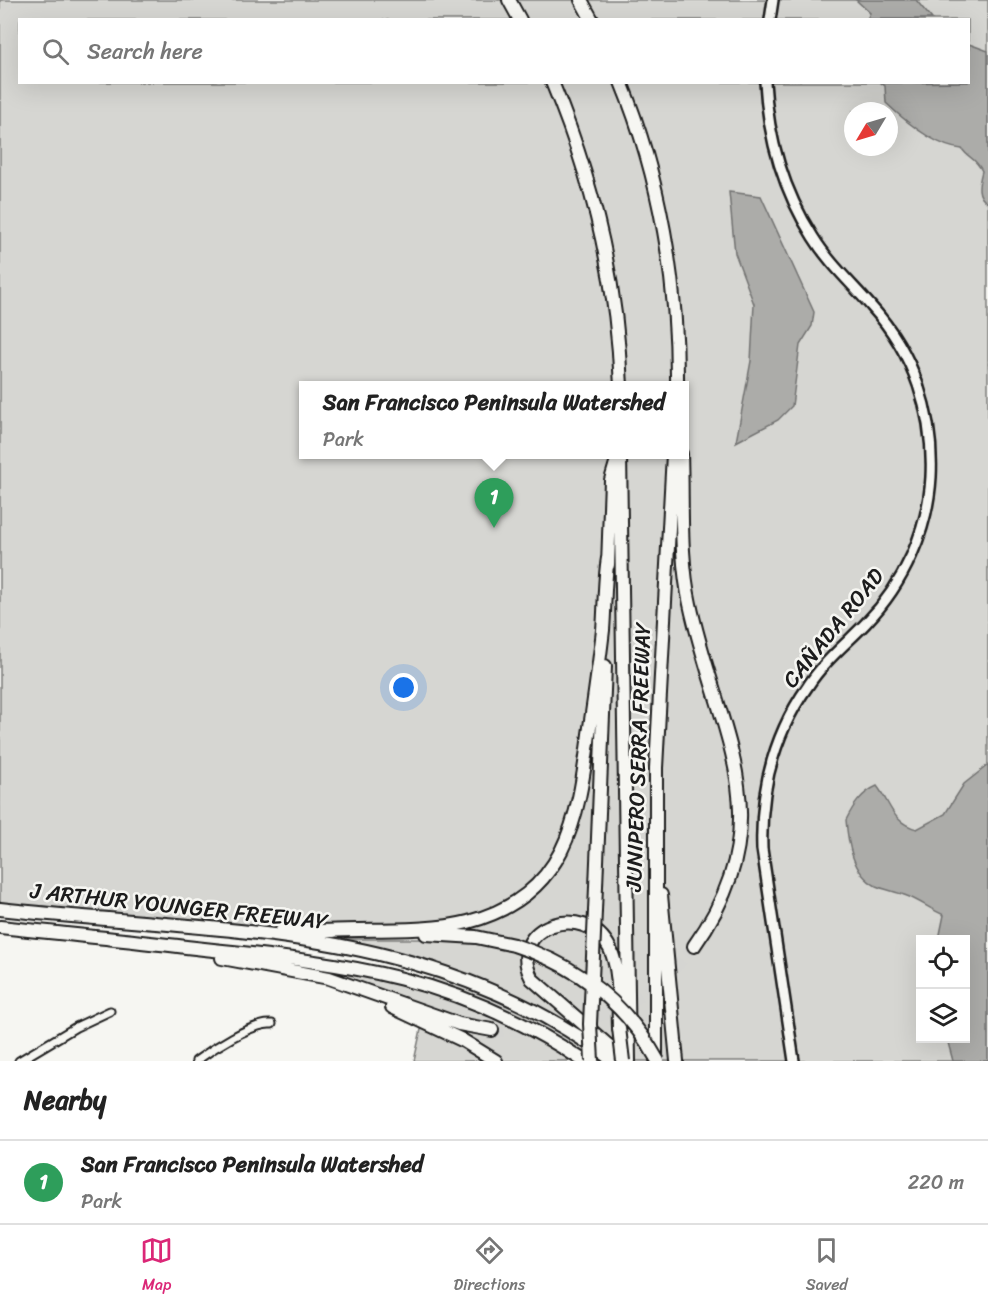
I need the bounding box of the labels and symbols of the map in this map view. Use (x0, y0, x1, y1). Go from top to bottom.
north arrow (844, 102, 898, 156)
pin: 1 (474, 478, 514, 528)
street label: CAÑADA ROAD (772, 558, 895, 697)
street label: JUNIPERO SERRA FREEWAY (614, 621, 662, 893)
your location (389, 673, 418, 702)
street label: J ARTHUR YOUNGER FREEWAY (27, 871, 331, 941)

